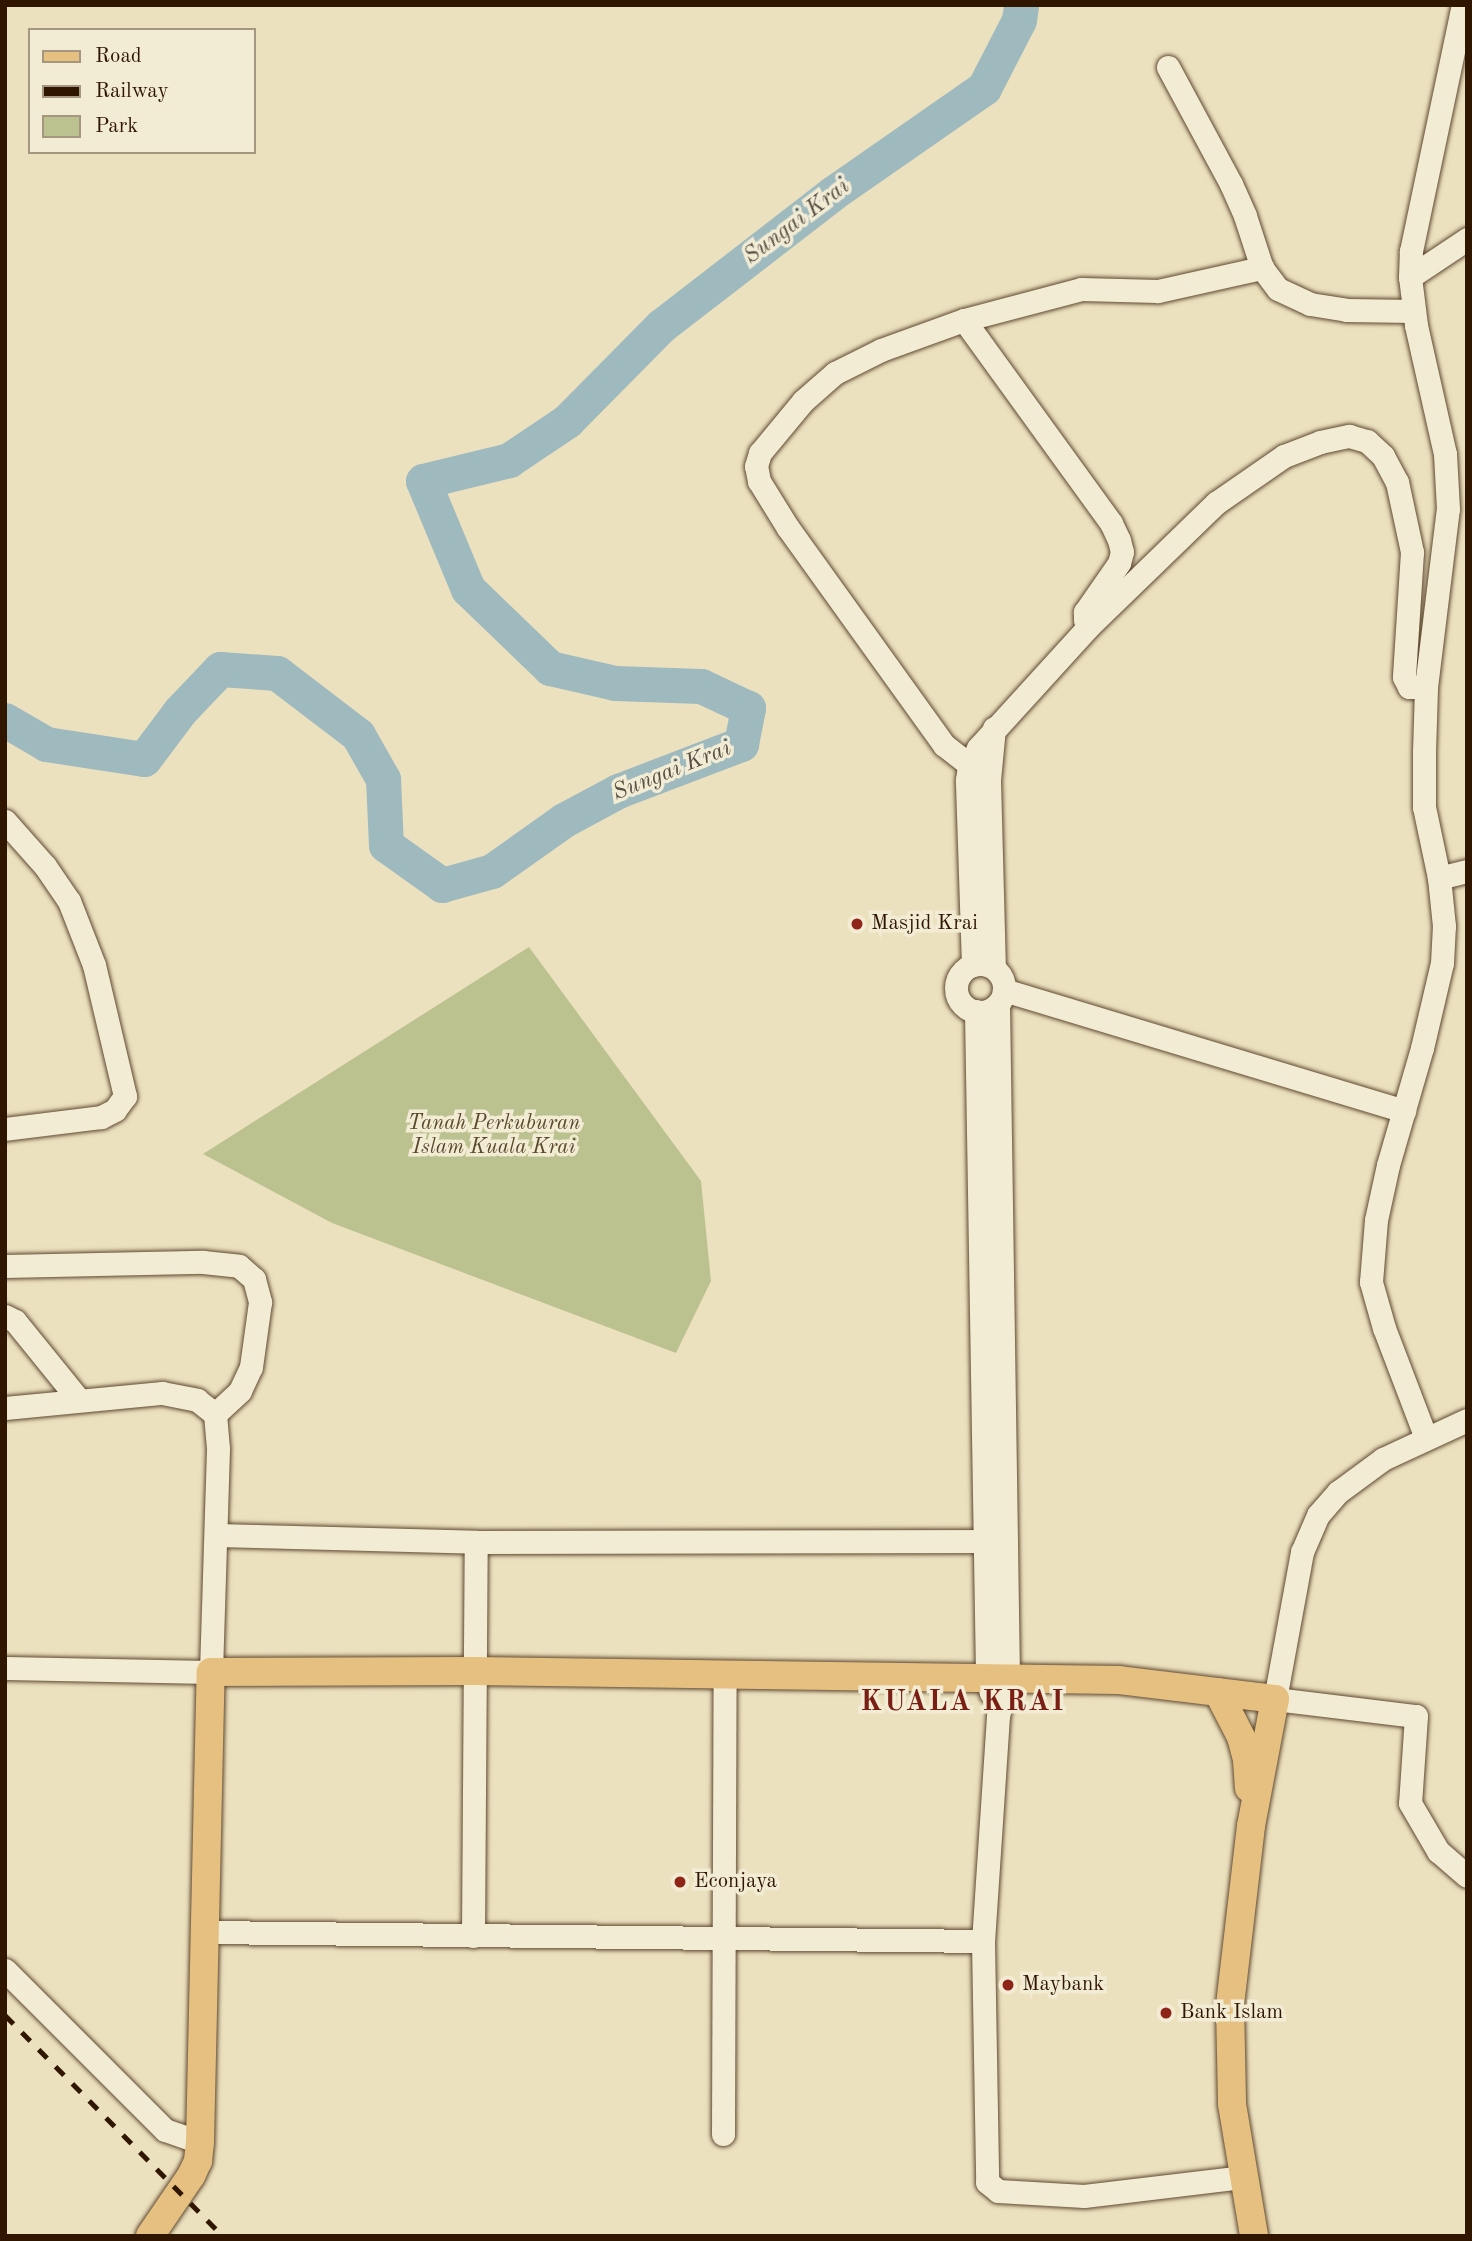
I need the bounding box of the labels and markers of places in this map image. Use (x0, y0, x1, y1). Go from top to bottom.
place label: Masjid Krai (871, 911, 978, 937)
marker: Masjid Krai (849, 916, 865, 932)
place label: Econjaya (694, 1869, 777, 1895)
marker: Econjaya (672, 1874, 688, 1890)
place label: Maybank (1022, 1972, 1104, 1998)
marker: Maybank (1000, 1977, 1016, 1993)
place label: Bank Islam (1180, 2000, 1283, 2026)
marker: Bank Islam (1158, 2005, 1174, 2021)

